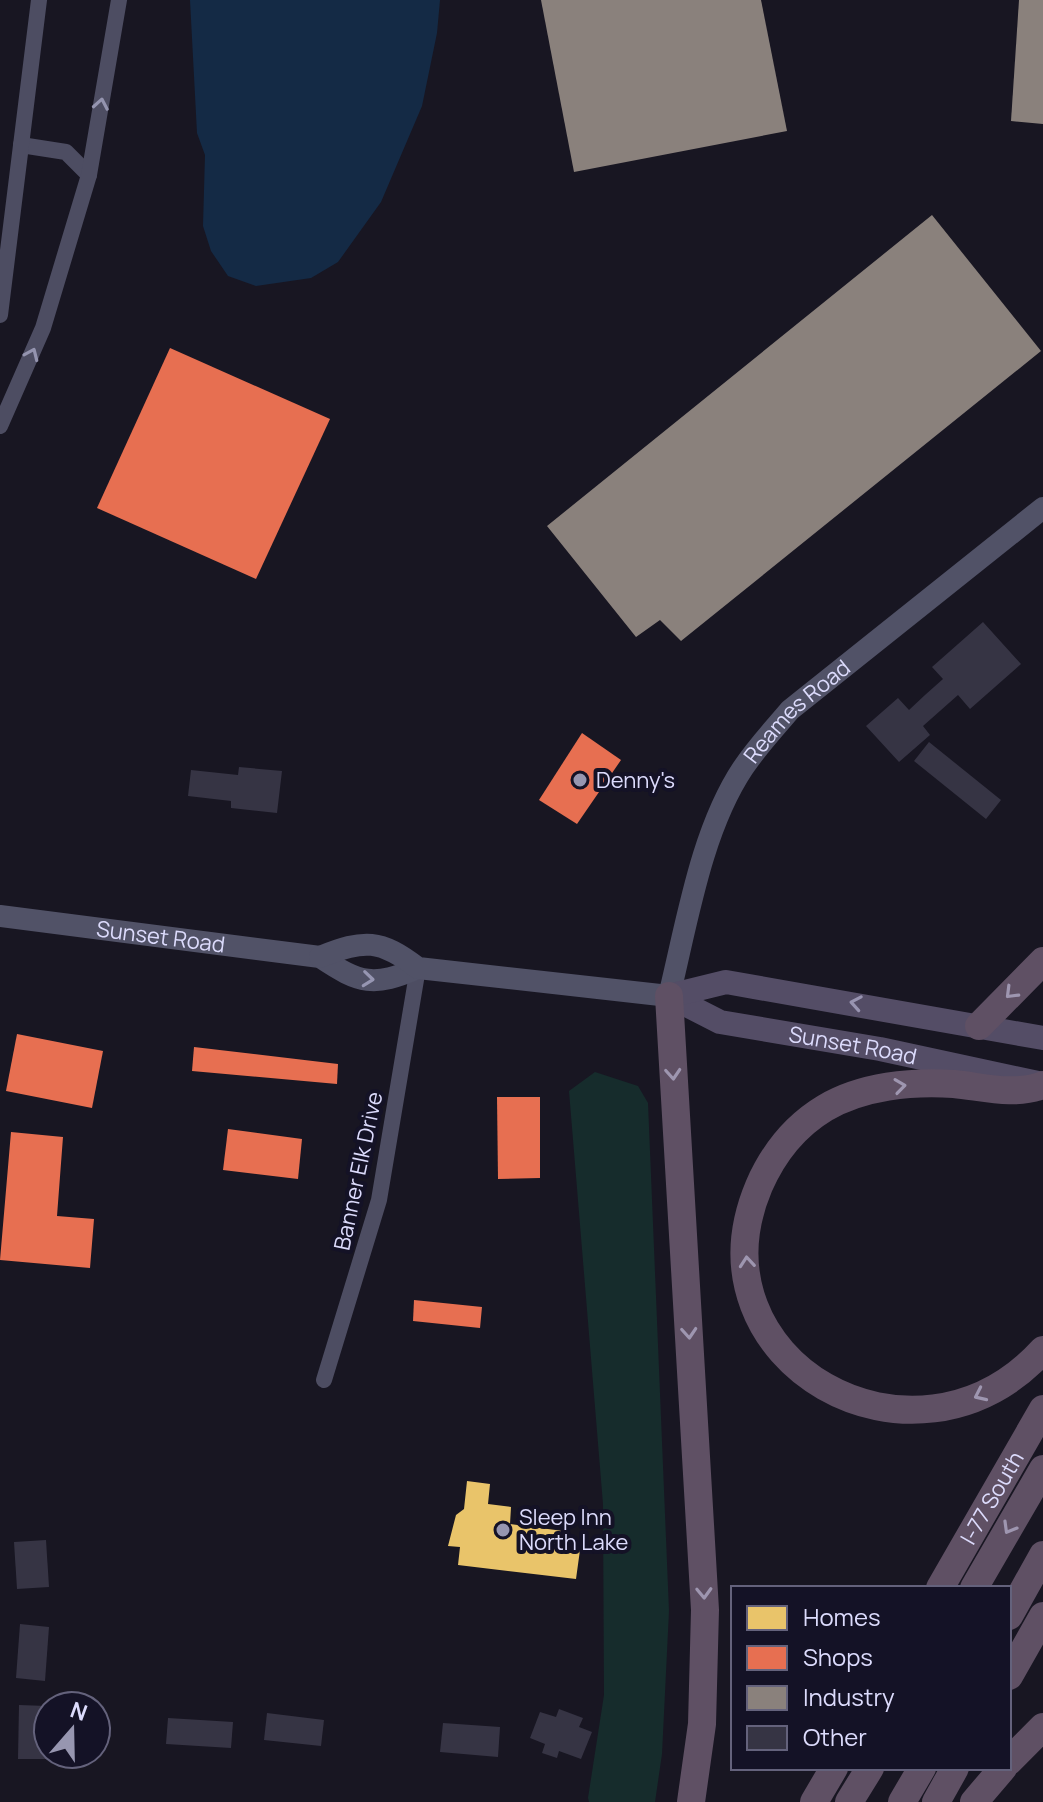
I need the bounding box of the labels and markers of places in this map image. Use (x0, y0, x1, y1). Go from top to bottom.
place label: Denny's (596, 765, 675, 795)
marker: Denny's (571, 771, 589, 789)
place label: Sleep Inn North Lake (519, 1502, 628, 1557)
marker: Sleep Inn North Lake (494, 1521, 512, 1539)

